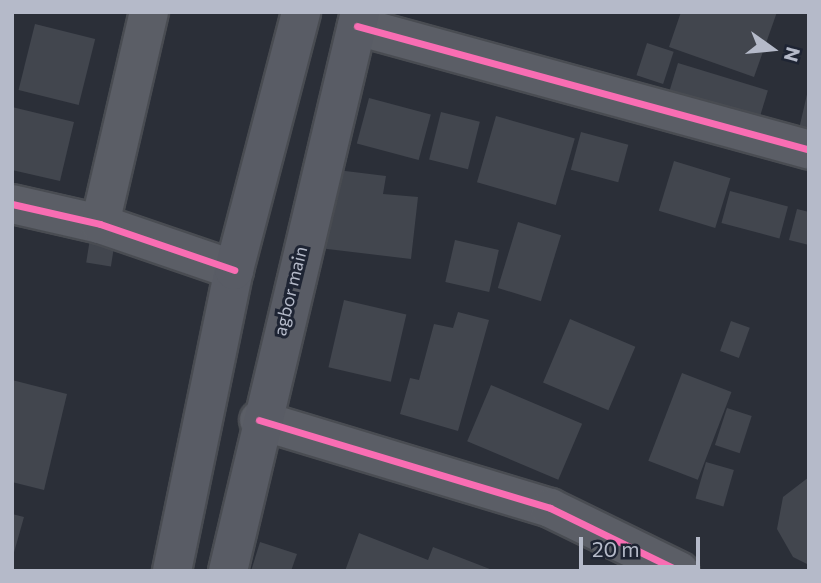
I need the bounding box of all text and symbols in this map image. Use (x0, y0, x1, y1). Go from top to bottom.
north arrow (737, 14, 807, 84)
text: N (780, 45, 806, 64)
street label: agbor main (268, 244, 312, 338)
scale bar (583, 524, 704, 568)
text: 20 m (592, 536, 640, 561)

